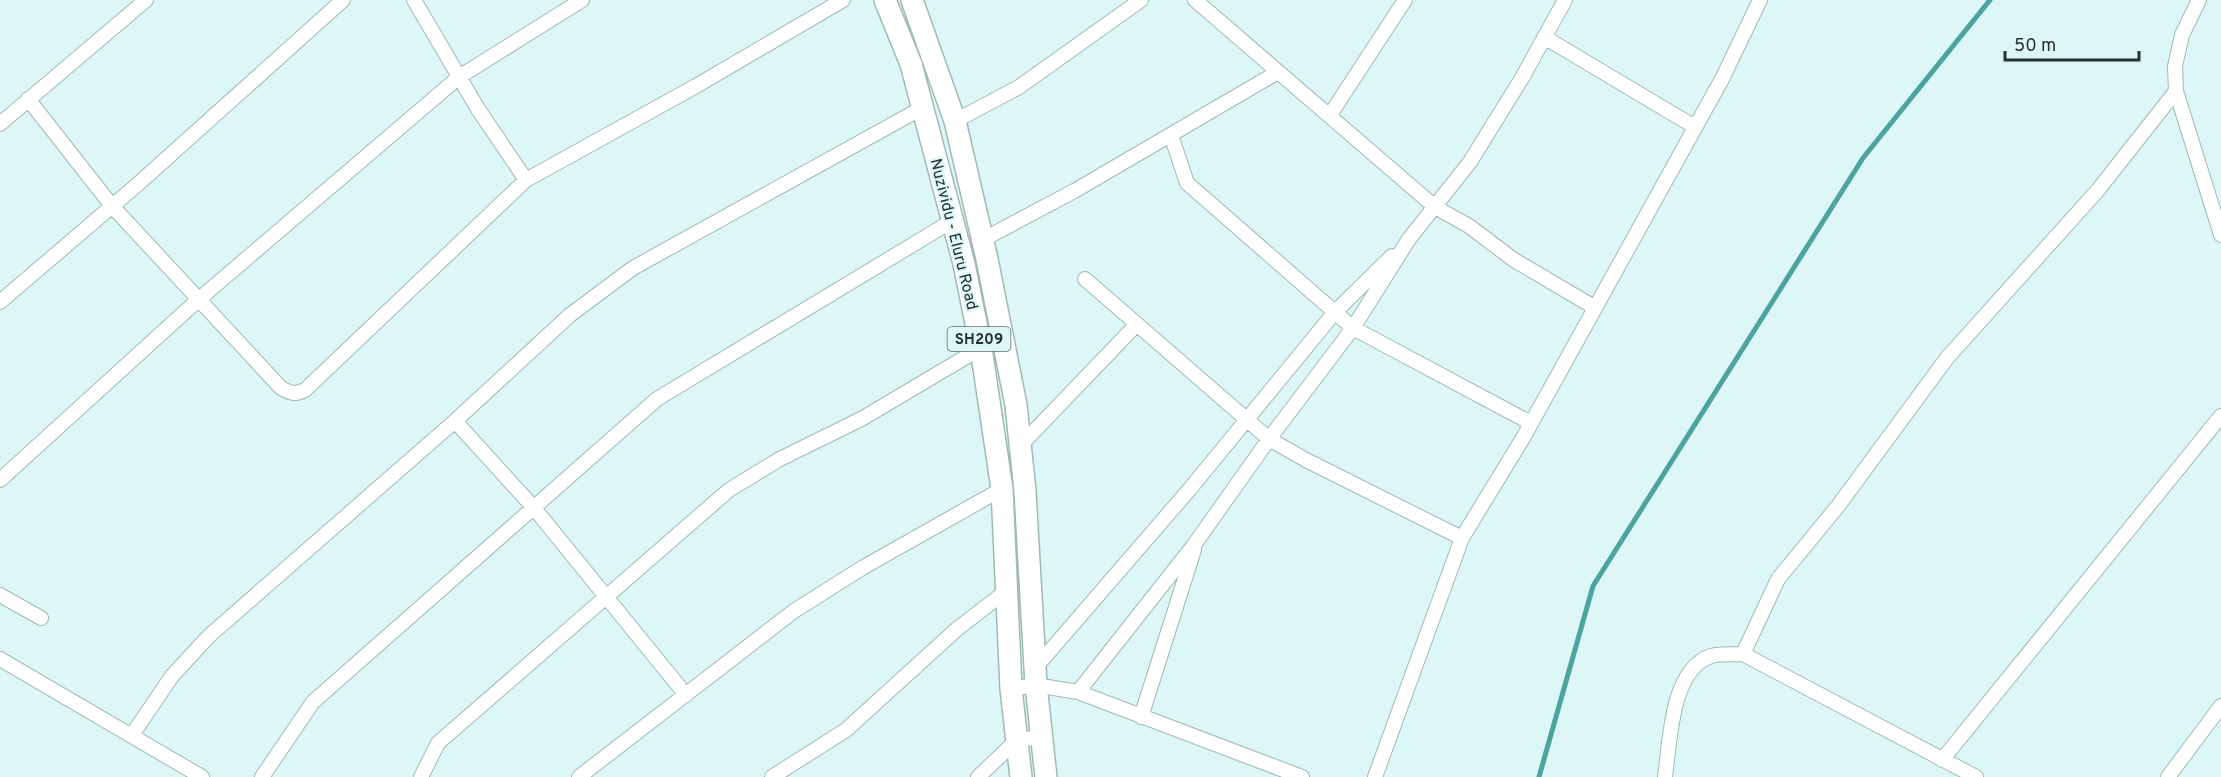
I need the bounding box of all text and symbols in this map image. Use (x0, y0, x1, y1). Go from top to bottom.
scale bar (2005, 24, 2138, 62)
text: 50 m (2014, 35, 2056, 58)
street label: Nuzividu - Eluru Road (925, 157, 982, 312)
road number: SH209 (948, 327, 1010, 351)

